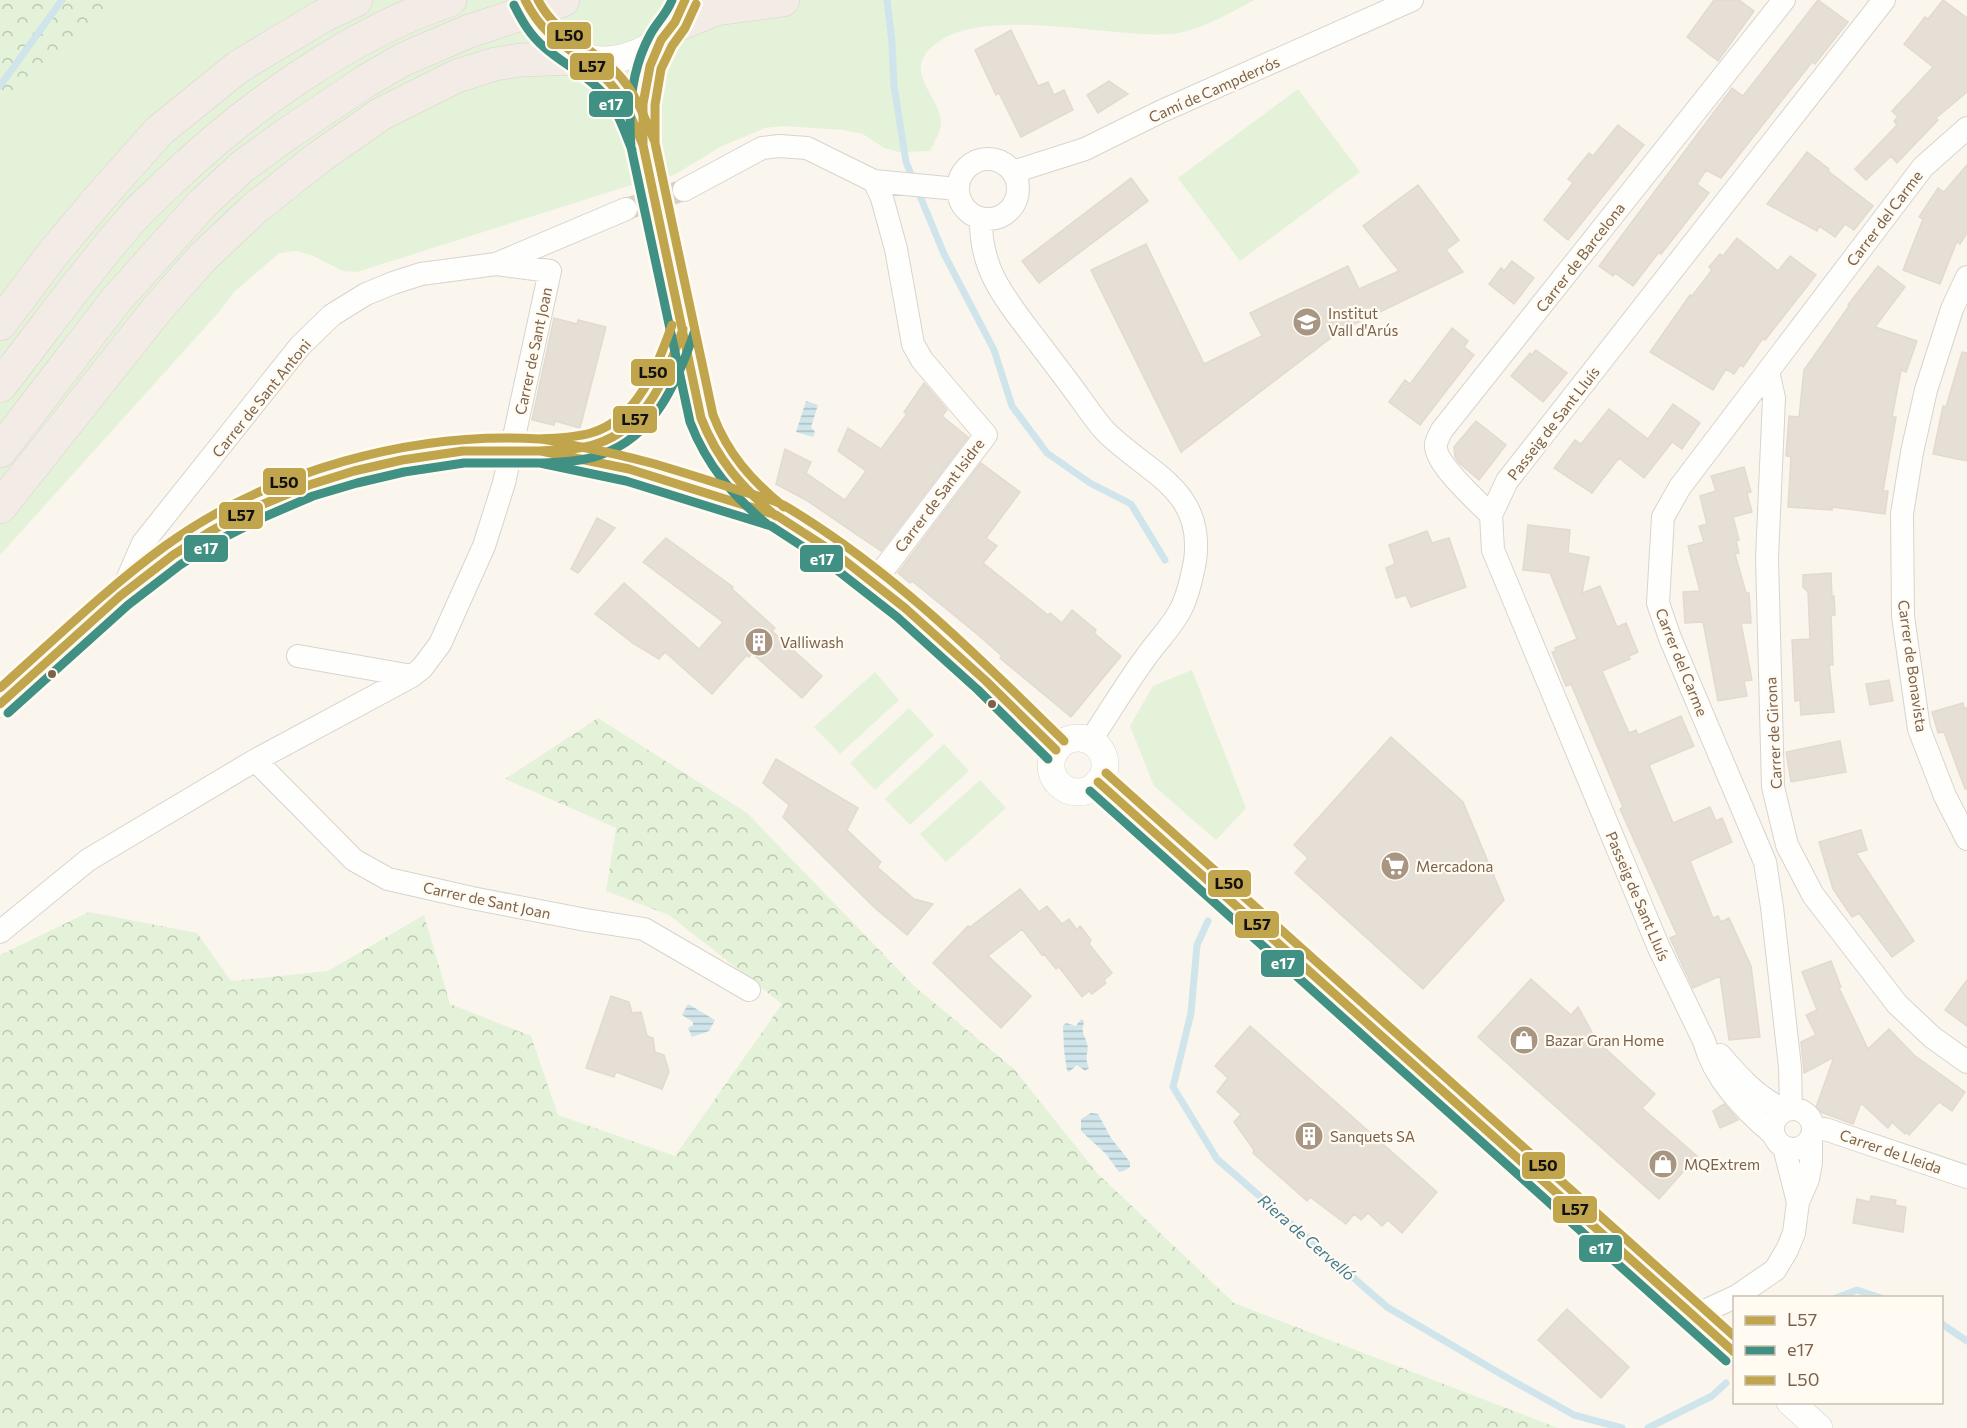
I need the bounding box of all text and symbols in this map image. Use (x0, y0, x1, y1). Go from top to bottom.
line badge: L50 (546, 21, 592, 50)
text: L50 (554, 25, 584, 44)
line badge: L57 (569, 52, 615, 81)
street label: Camí de Campderrós (1146, 52, 1282, 126)
text: L57 (578, 56, 606, 75)
line badge: e17 (588, 90, 634, 118)
text: e17 (599, 94, 623, 113)
street label: Carrer del Carme (1842, 167, 1926, 269)
street label: Carrer de Barcelona (1532, 199, 1628, 315)
street label: Carrer de Sant Joan (511, 285, 555, 417)
place label: Institut Vall d'Arús (1328, 304, 1398, 339)
school or university icon: Institut Vall d'Arús (1291, 306, 1323, 338)
street label: Carrer de Sant Antoni (208, 335, 314, 461)
line badge: L50 (630, 358, 676, 387)
text: L50 (638, 362, 668, 381)
street label: Passeig de Sant Lluís (1503, 363, 1603, 483)
line badge: L57 (612, 405, 658, 434)
text: L57 (621, 409, 649, 428)
street label: Carrer de Sant Isidre (890, 435, 988, 555)
line badge: L50 (262, 467, 307, 496)
text: L50 (269, 472, 299, 491)
line badge: L57 (218, 501, 264, 530)
text: L57 (227, 505, 255, 524)
line badge: e17 (183, 534, 229, 563)
text: e17 (194, 538, 218, 557)
line badge: e17 (799, 544, 844, 573)
text: e17 (810, 549, 834, 568)
street label: Carrer de Bonavista (1895, 599, 1931, 733)
street label: Carrer del Carme (1652, 605, 1712, 719)
building icon: Valliwash (743, 626, 775, 658)
place label: Valliwash (780, 633, 844, 651)
unlabelled marker (46, 668, 58, 680)
street label: Carrer de Girona (1761, 677, 1785, 789)
unlabelled marker (986, 698, 998, 710)
street label: Passeig de Sant Lluís (1603, 829, 1673, 964)
supermarket icon: Mercadona (1379, 850, 1411, 882)
place label: Mercadona (1416, 857, 1493, 875)
line badge: L50 (1207, 869, 1252, 898)
text: L50 (1214, 873, 1244, 892)
street label: Carrer de Sant Joan (421, 878, 553, 922)
line badge: L57 (1234, 910, 1280, 939)
text: L57 (1243, 914, 1271, 933)
line badge: e17 (1260, 949, 1305, 978)
text: e17 (1271, 953, 1295, 972)
shop icon: Bazar Gran Home (1508, 1024, 1540, 1056)
place label: Bazar Gran Home (1545, 1031, 1664, 1049)
building icon: Sanquets SA (1293, 1120, 1325, 1152)
street label: Carrer de Lleida (1838, 1125, 1944, 1177)
place label: Sanquets SA (1330, 1127, 1415, 1145)
shop icon: MQExtrem (1647, 1148, 1679, 1180)
line badge: L50 (1521, 1151, 1566, 1180)
text: L50 (1528, 1155, 1558, 1174)
place label: MQExtrem (1684, 1155, 1760, 1173)
water label: Riera de Cervelló (1255, 1190, 1359, 1284)
line badge: L57 (1552, 1195, 1598, 1224)
text: L57 (1561, 1199, 1589, 1218)
line badge: e17 (1578, 1234, 1623, 1263)
text: e17 (1589, 1238, 1613, 1257)
legend (1733, 1296, 1943, 1404)
text: L57 (1787, 1308, 1817, 1330)
text: e17 (1787, 1338, 1814, 1360)
text: L50 (1787, 1368, 1819, 1390)

